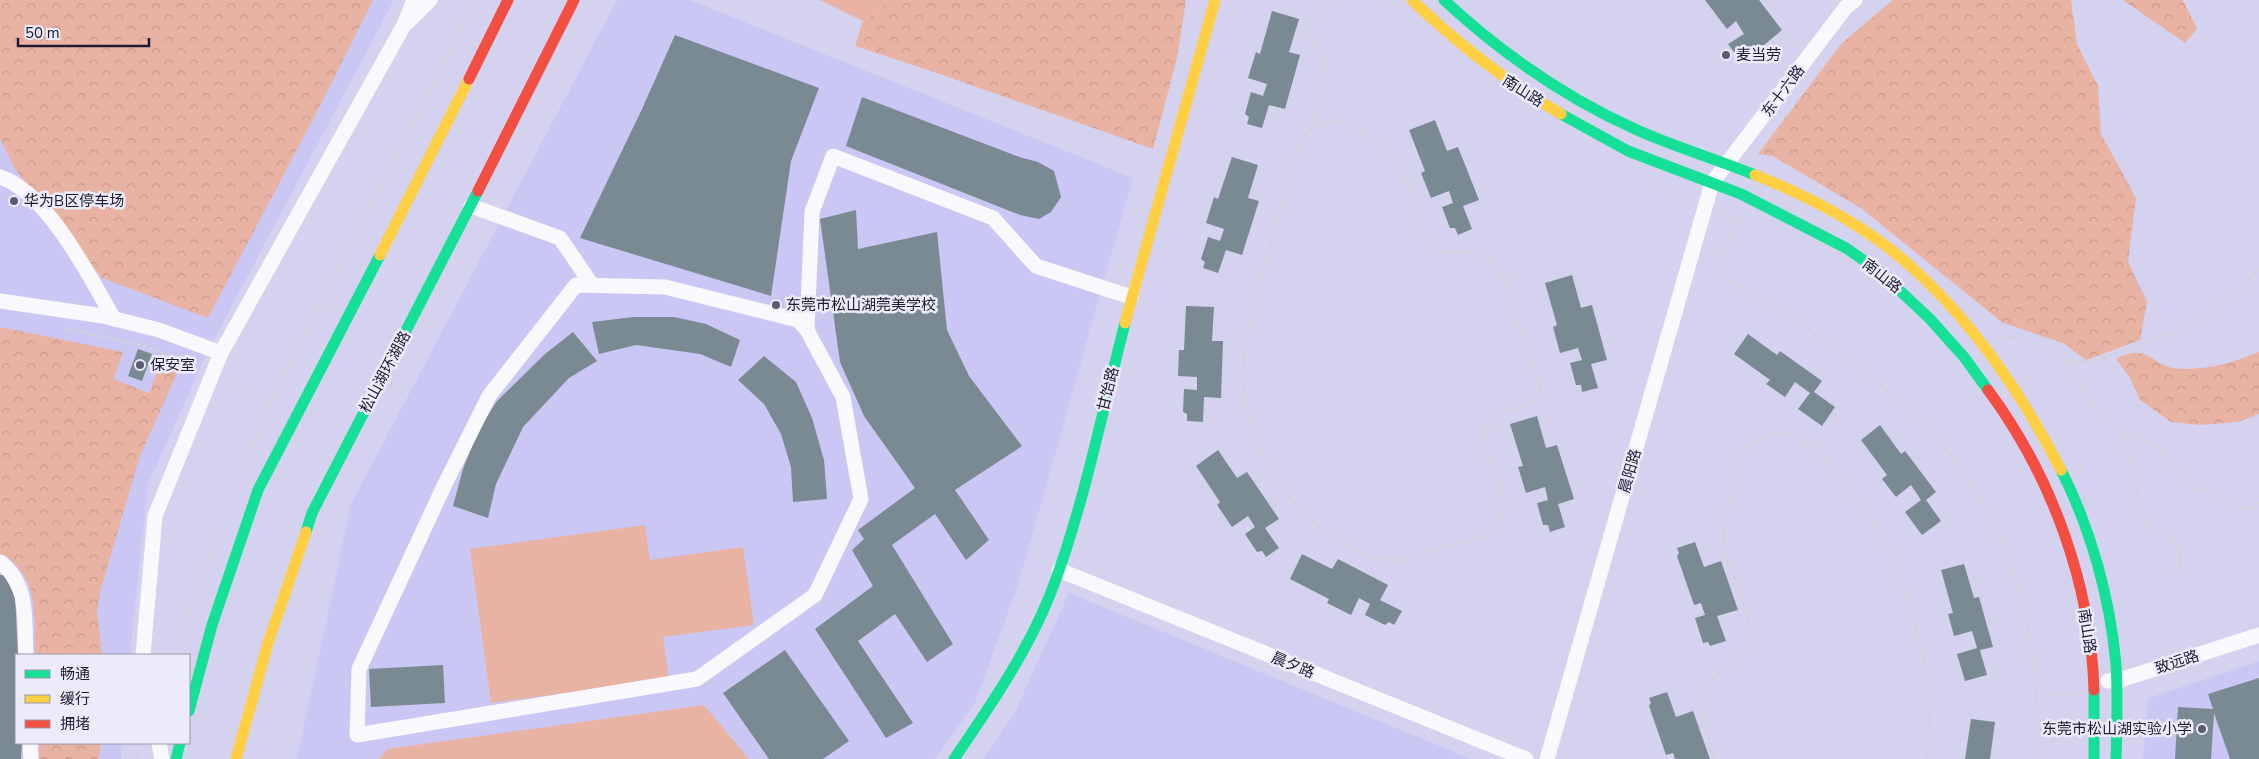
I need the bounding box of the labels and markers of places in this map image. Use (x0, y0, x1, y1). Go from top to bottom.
place label: 麦当劳 (1736, 45, 1781, 65)
marker: 麦当劳 (1720, 49, 1732, 61)
place label: 华为B区停车场 (24, 191, 124, 211)
marker: 华为B区停车场 (8, 195, 20, 207)
place label: 东莞市松山湖莞美学校 (786, 295, 936, 315)
marker: 东莞市松山湖莞美学校 (770, 299, 782, 311)
place label: 保安室 (150, 355, 195, 375)
marker: 保安室 (134, 359, 146, 371)
place label: 东莞市松山湖实验小学 (2042, 719, 2192, 739)
marker: 东莞市松山湖实验小学 (2196, 723, 2208, 735)

